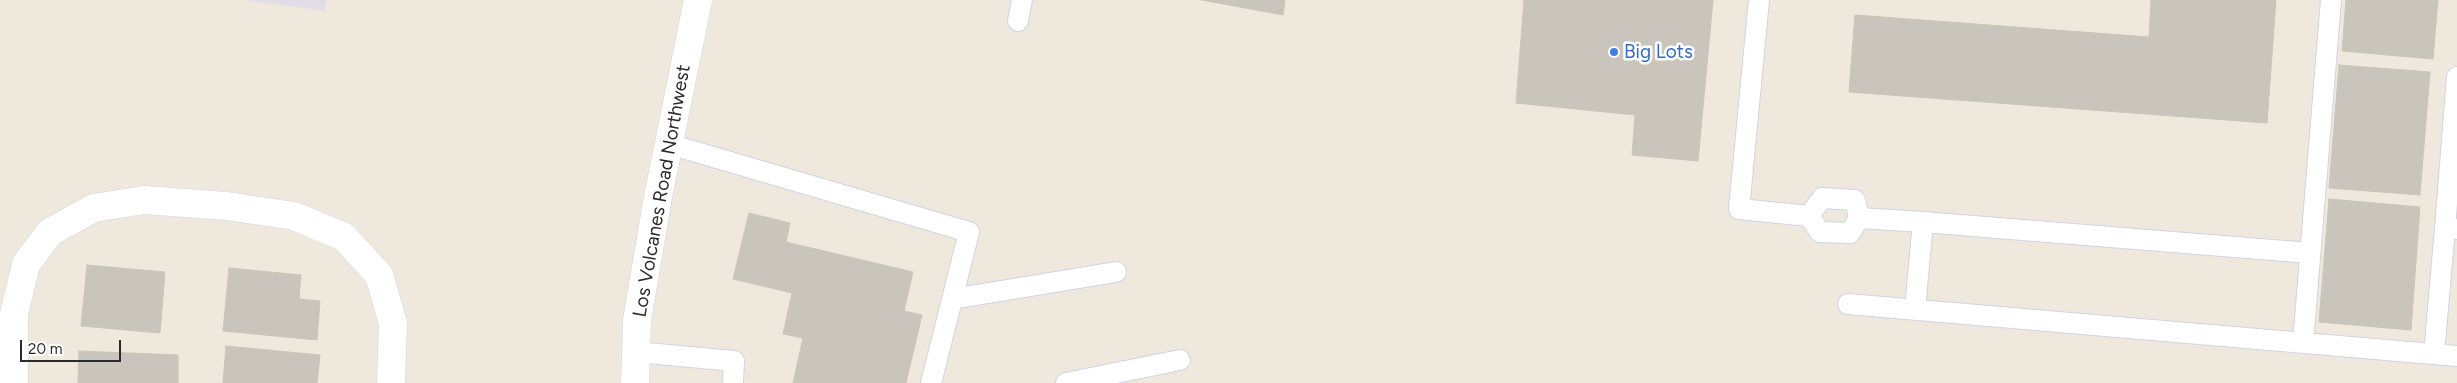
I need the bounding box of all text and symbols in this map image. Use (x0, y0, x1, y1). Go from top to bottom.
place label: Big Lots (1624, 41, 1693, 63)
marker: Big Lots (1608, 46, 1620, 58)
street label: Los Volcanes Road Northwest (629, 63, 695, 319)
scale bar (22, 330, 124, 362)
text: 20 m (28, 340, 62, 358)

